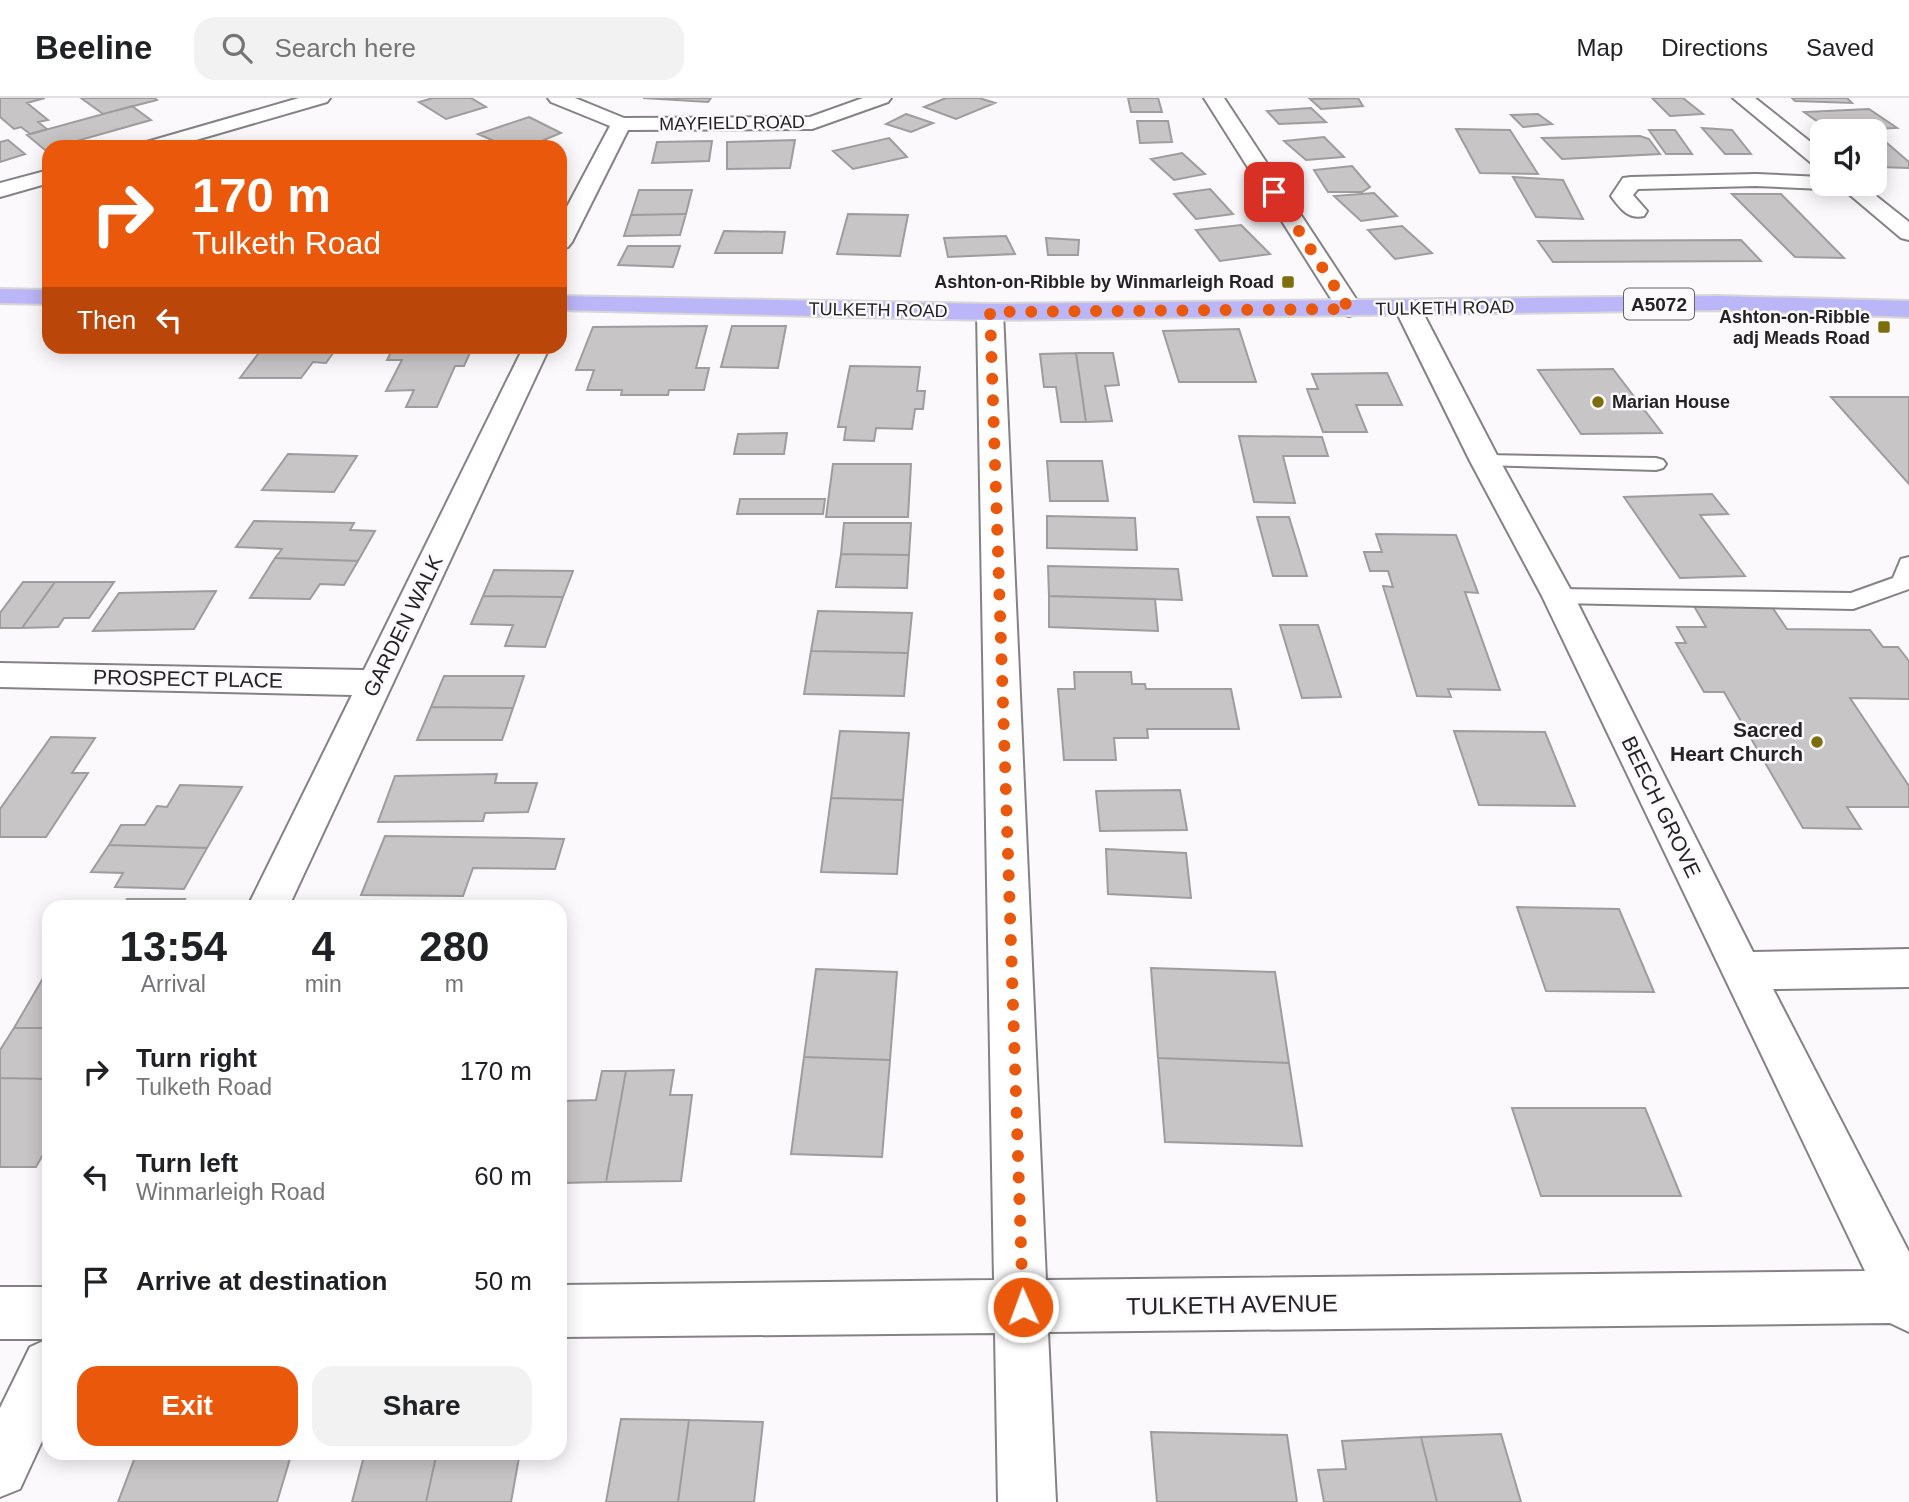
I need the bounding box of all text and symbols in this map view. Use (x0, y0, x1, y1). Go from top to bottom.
search box (194, 17, 684, 80)
text: Beeline (35, 29, 152, 66)
icon: search (218, 29, 256, 67)
text: Search here (274, 33, 416, 63)
text: Map (1577, 34, 1623, 61)
text: Directions (1661, 34, 1768, 61)
text: Saved (1806, 34, 1874, 61)
street label: MAYFIELD ROAD (659, 112, 805, 134)
map controls (1810, 119, 1887, 196)
button: sound (1810, 119, 1887, 196)
pin (1244, 162, 1304, 222)
icon: right (77, 168, 168, 259)
text: 170 m (192, 168, 331, 222)
icon: arrive (1255, 173, 1293, 211)
text: Tulketh Road (192, 225, 381, 261)
place label: Ashton-on-Ribble by Winmarleigh Road (934, 272, 1274, 292)
marker: Ashton-on-Ribble by Winmarleigh Road (1280, 274, 1296, 290)
road number: A5072 (1624, 288, 1694, 320)
street label: TULKETH ROAD (1375, 297, 1515, 319)
street label: TULKETH ROAD (808, 299, 948, 321)
icon: left (150, 301, 188, 339)
text: Then (77, 305, 136, 335)
place label: Ashton-on-Ribble adj Meads Road (1719, 307, 1870, 348)
marker: Ashton-on-Ribble adj Meads Road (1876, 319, 1892, 335)
place label: Marian House (1612, 392, 1730, 412)
marker: Marian House (1590, 394, 1606, 410)
street label: GARDEN WALK (358, 551, 447, 700)
street label: PROSPECT PLACE (93, 665, 283, 692)
place label: Sacred Heart Church (1670, 718, 1803, 765)
street label: BEECH GROVE (1617, 733, 1706, 881)
marker: Sacred Heart Church (1809, 734, 1825, 750)
text: 13:54 (120, 923, 227, 970)
text: 4 (311, 923, 335, 970)
text: 280 (419, 923, 489, 970)
text: Arrival (141, 971, 206, 997)
text: min (305, 971, 342, 997)
text: m (445, 971, 464, 997)
text: Turn right (136, 1043, 257, 1073)
icon: right (77, 1053, 115, 1091)
text: 170 m (460, 1056, 532, 1086)
text: Tulketh Road (136, 1074, 272, 1100)
text: Turn left (136, 1148, 238, 1178)
icon: left (77, 1158, 115, 1196)
text: 60 m (474, 1161, 532, 1191)
text: Winmarleigh Road (136, 1179, 325, 1205)
icon: arrive (77, 1263, 115, 1301)
text: Arrive at destination (136, 1266, 387, 1296)
text: 50 m (474, 1266, 532, 1296)
position arrow (986, 1270, 1060, 1344)
street label: TULKETH AVENUE (1126, 1289, 1338, 1320)
button: Exit (77, 1366, 298, 1446)
button: Share (312, 1366, 532, 1446)

